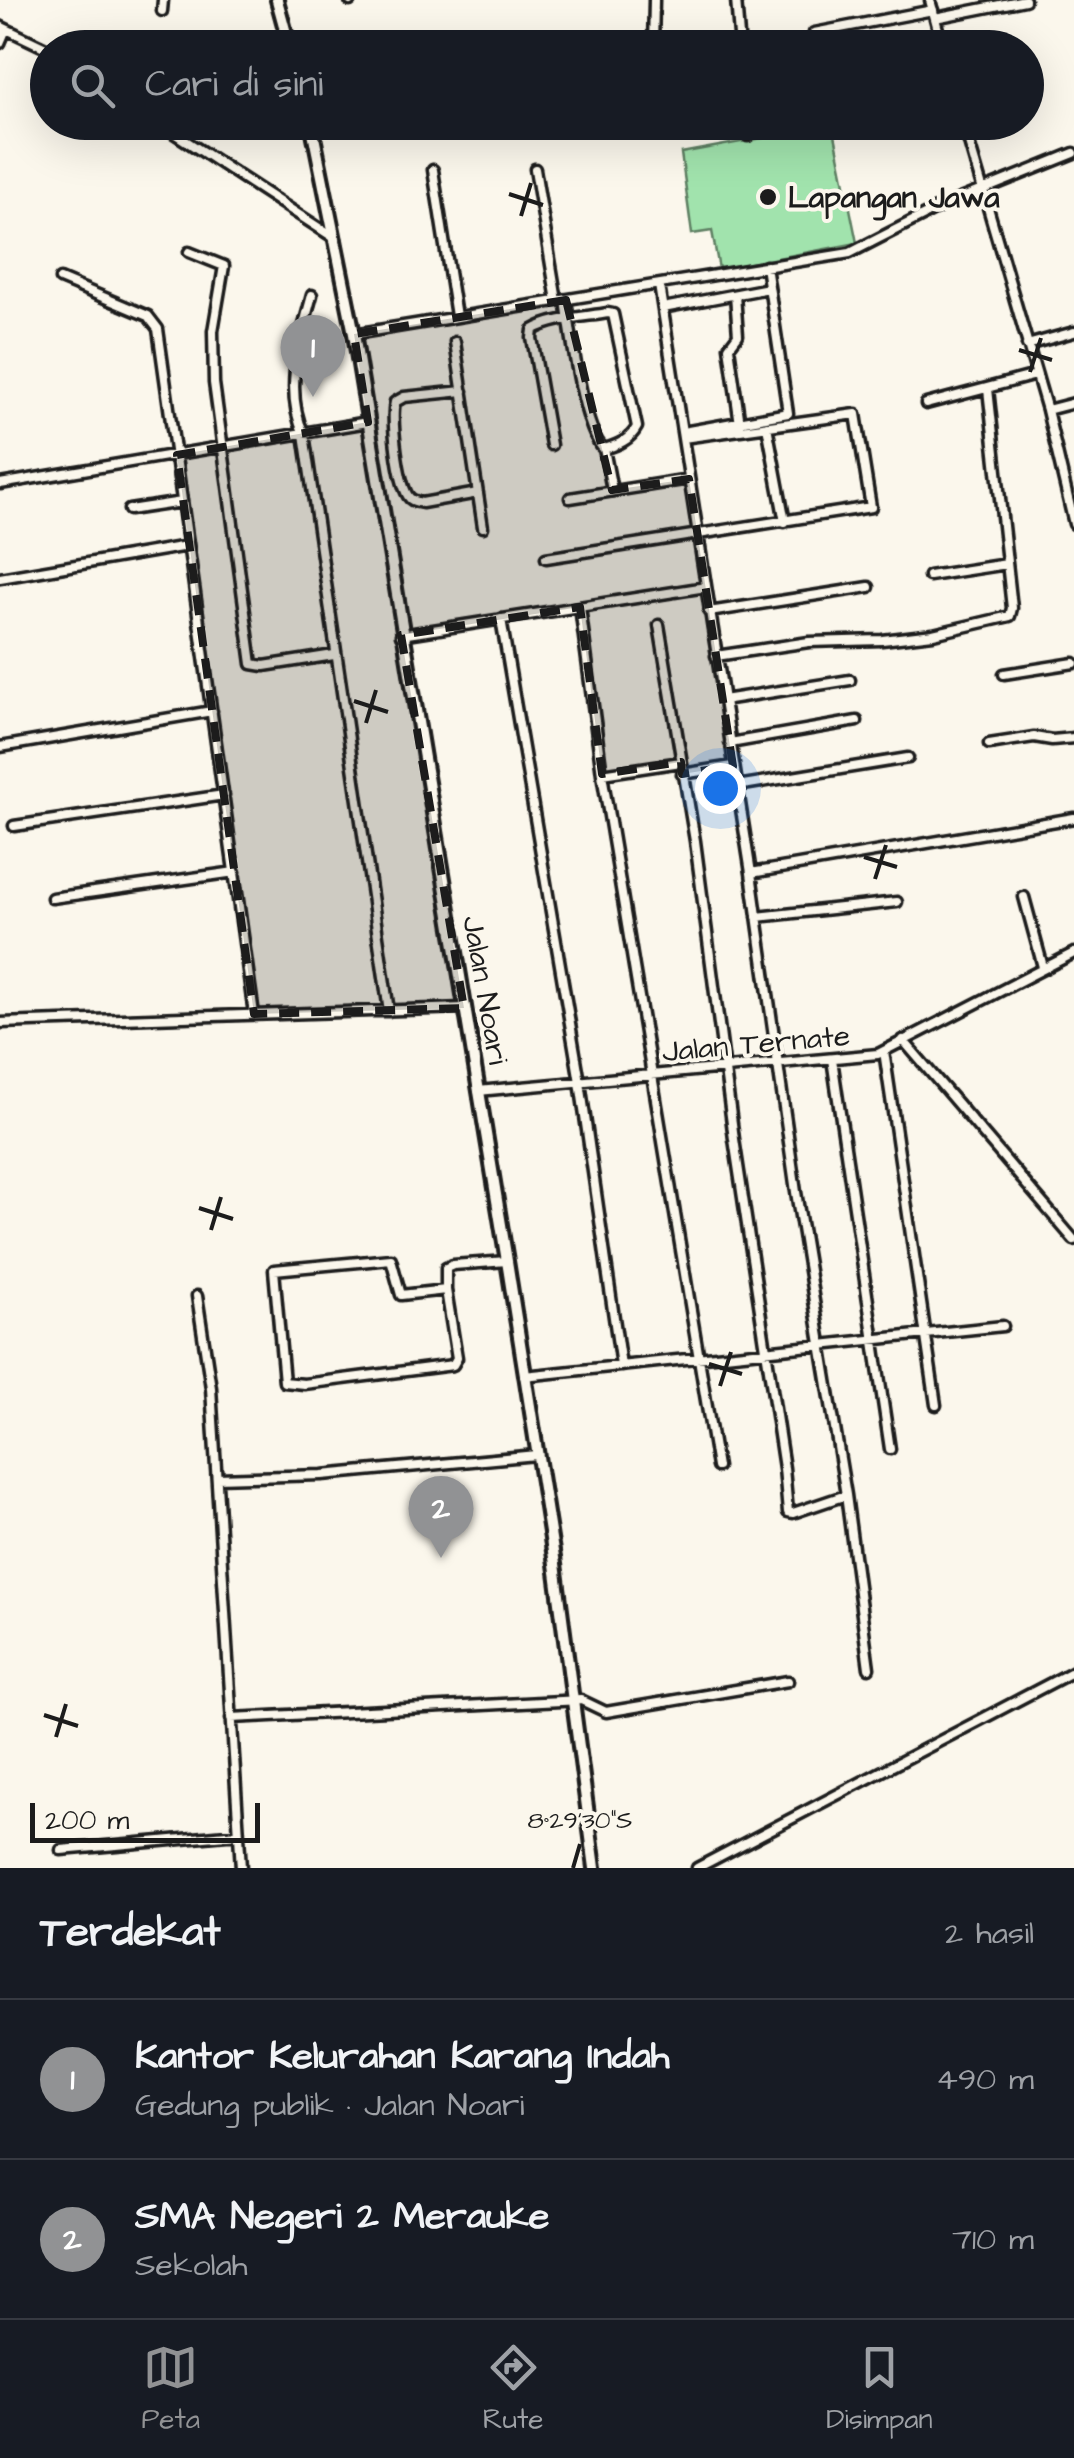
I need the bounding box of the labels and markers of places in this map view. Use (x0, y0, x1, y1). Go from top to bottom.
place label: Lapangan Jawa (788, 177, 1000, 221)
marker: Lapangan Jawa (757, 186, 779, 208)
pin: 1 (280, 314, 346, 397)
pin: 2 (408, 1476, 474, 1558)

